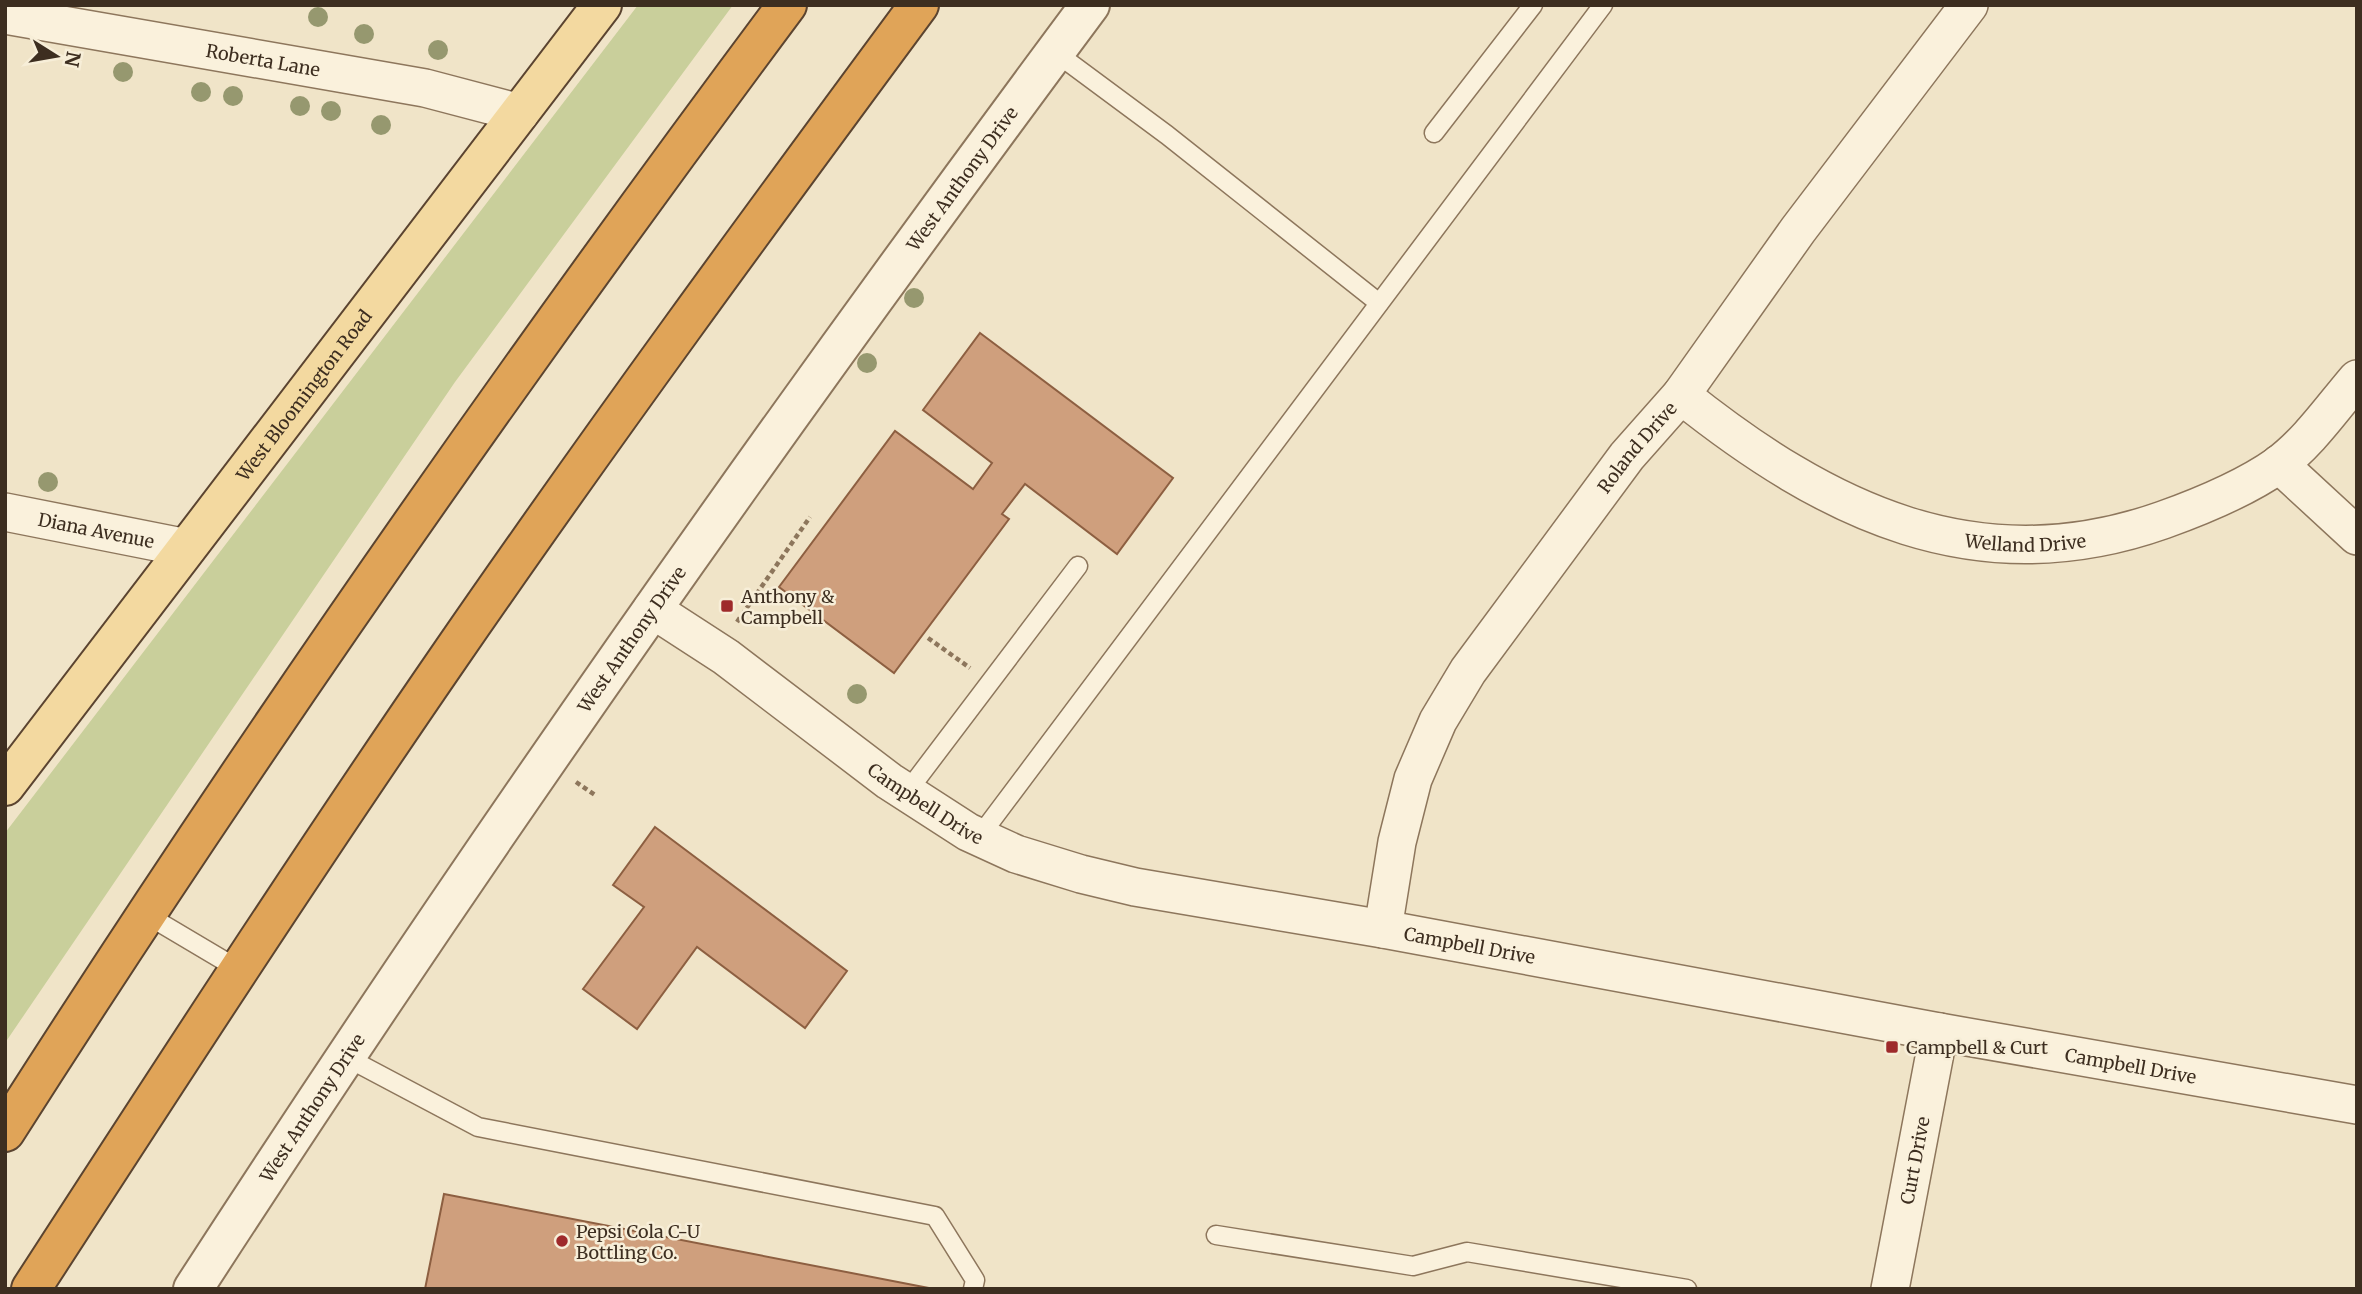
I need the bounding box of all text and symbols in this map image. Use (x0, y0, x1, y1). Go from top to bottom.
north arrow (21, 21, 91, 91)
street label: Roberta Lane (204, 39, 322, 81)
text: N (59, 50, 86, 69)
street label: West Anthony Drive (901, 102, 1023, 256)
street label: West Bloomington Road (230, 305, 377, 486)
street label: Roland Drive (1592, 397, 1681, 497)
street label: Diana Avenue (36, 507, 156, 553)
street label: Welland Drive (1963, 528, 2087, 556)
street label: West Anthony Drive (572, 561, 691, 718)
place label: Anthony & Campbell (740, 585, 835, 629)
marker: Anthony & Campbell (719, 598, 735, 614)
street label: Campbell Drive (863, 758, 987, 849)
street label: Campbell Drive (1402, 922, 1537, 968)
street label: West Anthony Drive (254, 1029, 370, 1187)
place label: Campbell & Curt (1906, 1036, 2048, 1059)
marker: Campbell & Curt (1884, 1039, 1900, 1055)
street label: Campbell Drive (2063, 1043, 2198, 1088)
street label: Curt Drive (1895, 1114, 1934, 1206)
place label: Pepsi Cola C-U Bottling Co. (576, 1220, 701, 1264)
marker: Pepsi Cola C-U Bottling Co. (554, 1233, 570, 1249)

